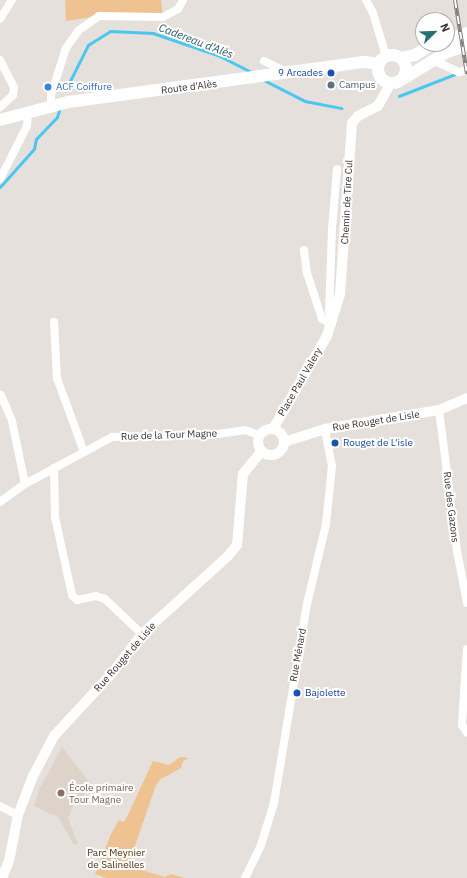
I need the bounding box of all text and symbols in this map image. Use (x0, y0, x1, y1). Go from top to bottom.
north arrow (415, 12, 455, 52)
water label: Cadereau d'Alès (157, 21, 235, 61)
text: N (437, 21, 453, 34)
place label: 9 Arcades (278, 67, 323, 79)
marker: 9 Arcades (326, 68, 336, 78)
street label: Route d'Alès (160, 78, 218, 96)
place label: Campus (339, 79, 376, 91)
marker: Campus (326, 80, 336, 90)
place label: ACF Coiffure (56, 81, 112, 93)
marker: ACF Coiffure (43, 82, 53, 92)
street label: Chemin de Tire Cul (339, 159, 355, 245)
street label: Place Paul Valery (276, 346, 324, 418)
street label: Rue Rouget de Lisle (331, 408, 421, 434)
street label: Rue de la Tour Magne (121, 427, 217, 443)
place label: Rouget de L'isle (343, 437, 413, 449)
marker: Rouget de L'isle (330, 438, 340, 448)
street label: Rue des Gazons (441, 471, 461, 543)
street label: Rue Rouget de Lisle (92, 620, 158, 694)
street label: Rue Ménard (287, 627, 309, 683)
place label: Bajolette (305, 687, 346, 699)
marker: Bajolette (292, 688, 302, 698)
place label: École primaire Tour Magne (69, 781, 134, 804)
marker: École primaire Tour Magne (56, 788, 66, 798)
park label: Parc Meynier de Salinelles (87, 846, 145, 870)

